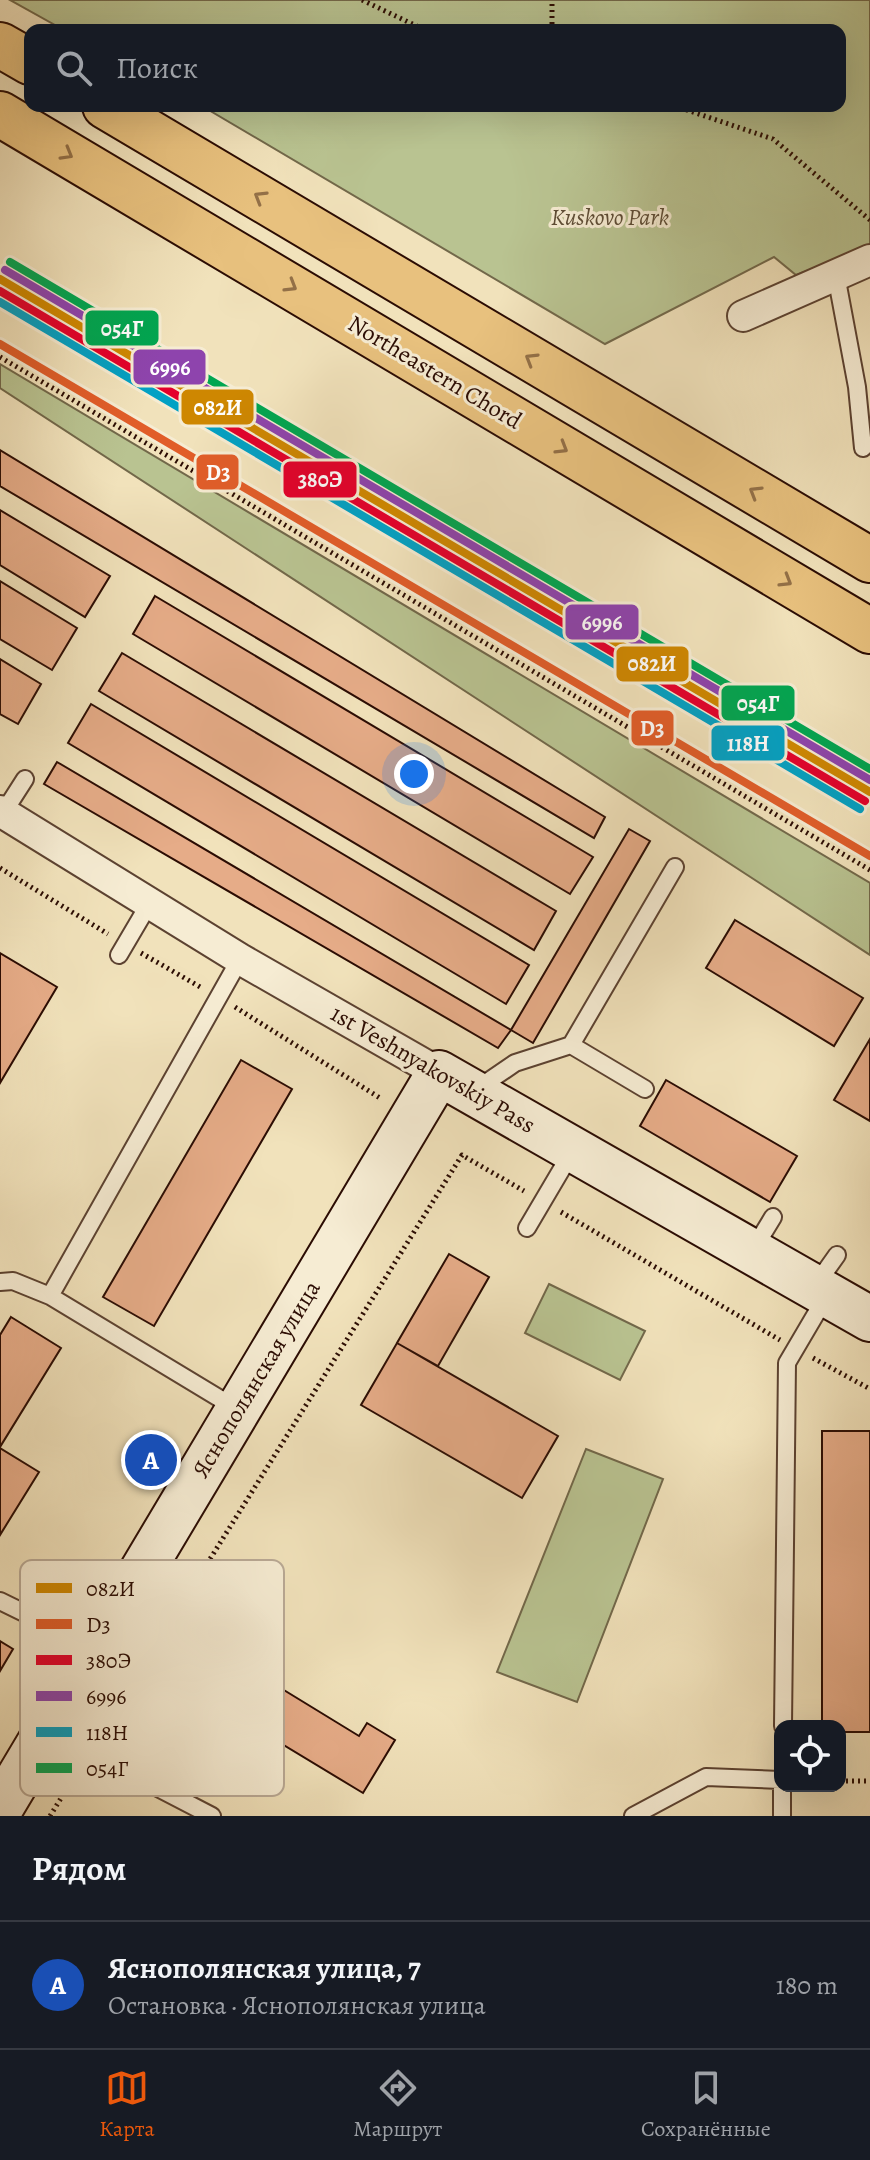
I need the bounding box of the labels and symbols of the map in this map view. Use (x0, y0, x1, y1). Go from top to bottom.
one-way arrow (58, 144, 73, 159)
one-way arrow (254, 192, 269, 207)
park label: Kuskovo Park (551, 201, 670, 233)
one-way arrow (282, 276, 297, 292)
street label: Northeastern Chord (342, 307, 528, 437)
line badge: 054Г (84, 309, 160, 347)
text: 054Г (101, 314, 144, 344)
line badge: 6996 (132, 348, 207, 386)
text: 6996 (150, 353, 190, 383)
one-way arrow (525, 353, 540, 369)
line badge: 082И (180, 388, 255, 426)
text: 082И (194, 393, 242, 423)
one-way arrow (553, 438, 568, 454)
line badge: D3 (195, 453, 240, 491)
text: D3 (206, 458, 230, 488)
line badge: 380Э (282, 460, 358, 499)
text: 380Э (298, 465, 342, 495)
one-way arrow (749, 486, 764, 502)
one-way arrow (777, 571, 792, 587)
line badge: 6996 (564, 603, 640, 641)
text: 6996 (582, 608, 622, 638)
line badge: 082И (615, 645, 690, 683)
text: 082И (628, 649, 676, 679)
line badge: 054Г (720, 684, 796, 722)
text: 054Г (737, 689, 780, 719)
line badge: D3 (630, 709, 675, 747)
text: D3 (640, 714, 664, 744)
line badge: 118Н (710, 724, 786, 762)
text: 118Н (727, 729, 769, 759)
your location (394, 754, 434, 794)
street label: 1st Veshnyakovskiy Pass (325, 997, 541, 1141)
street label: Яснополянская улица (184, 1274, 328, 1484)
pin: A (125, 1430, 177, 1490)
legend (20, 1560, 284, 1796)
text: 082И (86, 1574, 135, 1604)
text: D3 (86, 1610, 111, 1640)
text: 380Э (86, 1646, 131, 1676)
text: 6996 (86, 1682, 126, 1712)
text: 118Н (86, 1718, 128, 1748)
text: 054Г (86, 1754, 128, 1784)

